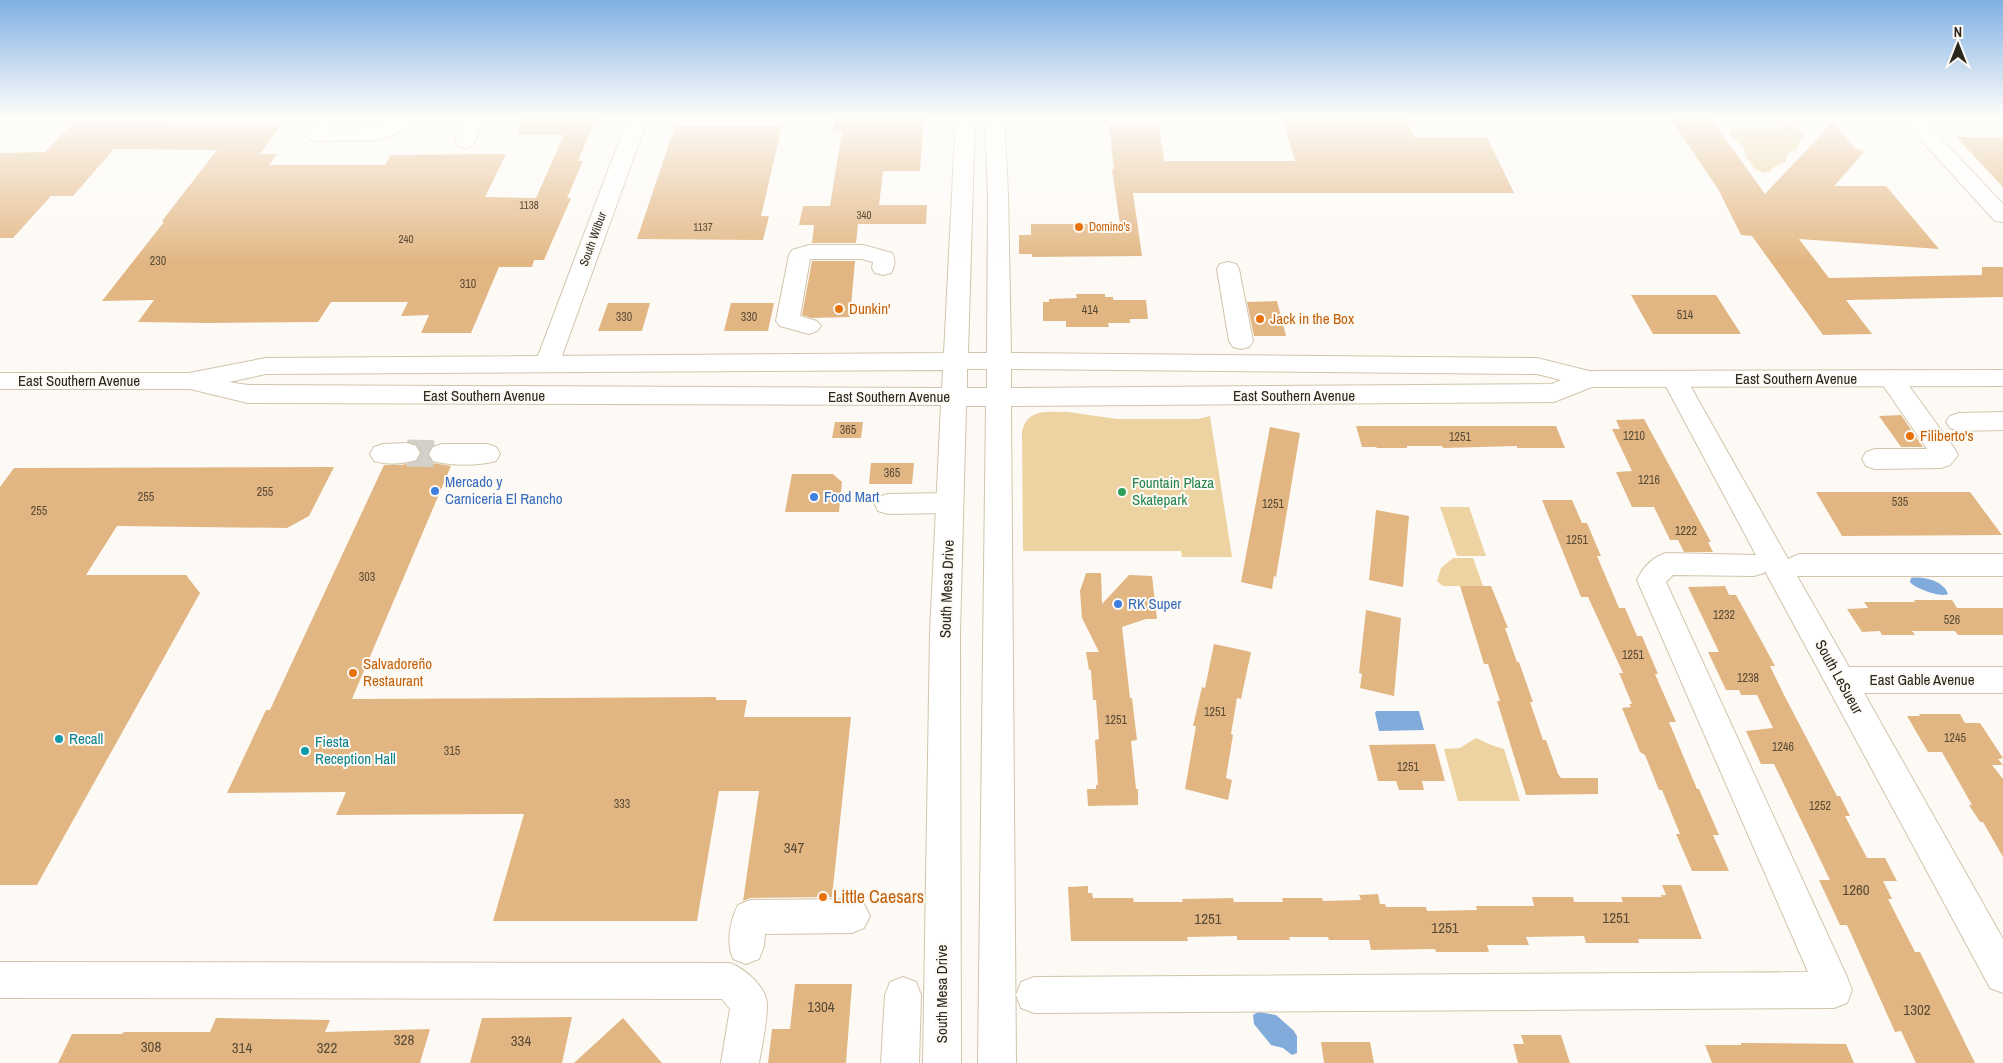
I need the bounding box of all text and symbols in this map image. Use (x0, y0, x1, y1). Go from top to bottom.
north arrow (1933, 20, 1983, 70)
text: N (1954, 23, 1962, 41)
house number: 1138 (519, 198, 539, 212)
house number: 340 (856, 208, 872, 222)
street label: South Wilbur (576, 209, 610, 268)
place label: Domino's (1089, 219, 1130, 235)
house number: 1137 (693, 220, 713, 234)
marker: Domino's (1073, 221, 1085, 233)
house number: 240 (398, 232, 414, 246)
house number: 230 (150, 253, 166, 269)
house number: 310 (460, 276, 476, 292)
place label: Dunkin' (849, 298, 890, 319)
house number: 414 (1082, 302, 1099, 318)
marker: Dunkin' (833, 303, 845, 315)
house number: 514 (1677, 307, 1694, 323)
place label: Jack in the Box (1270, 308, 1355, 329)
house number: 330 (616, 309, 632, 325)
house number: 330 (741, 309, 757, 325)
marker: Jack in the Box (1254, 313, 1266, 325)
street label: East Southern Avenue (1735, 368, 1857, 389)
street label: East Southern Avenue (18, 370, 140, 391)
street label: East Southern Avenue (423, 385, 545, 406)
street label: East Southern Avenue (1233, 385, 1355, 406)
street label: East Southern Avenue (828, 386, 950, 407)
house number: 365 (840, 422, 857, 438)
place label: Filiberto's (1920, 425, 1974, 446)
house number: 1210 (1623, 428, 1645, 444)
house number: 1251 (1449, 429, 1471, 445)
marker: Filiberto's (1904, 430, 1916, 442)
house number: 365 (884, 465, 901, 481)
place label: Mercado y Carniceria El Rancho (445, 471, 563, 509)
place label: Fountain Plaza Skatepark (1132, 472, 1214, 510)
house number: 1216 (1638, 472, 1660, 488)
house number: 255 (257, 484, 274, 500)
marker: Mercado y Carniceria El Rancho (429, 485, 441, 497)
place label: Food Mart (824, 486, 880, 507)
marker: Fountain Plaza Skatepark (1116, 486, 1128, 498)
house number: 255 (138, 489, 155, 505)
marker: Food Mart (808, 491, 820, 503)
house number: 535 (1892, 494, 1909, 510)
house number: 1251 (1262, 496, 1284, 512)
house number: 255 (31, 503, 48, 519)
house number: 1222 (1675, 523, 1697, 539)
house number: 1251 (1566, 532, 1588, 548)
street label: South Mesa Drive (934, 539, 959, 639)
house number: 303 (359, 569, 375, 585)
place label: RK Super (1128, 593, 1181, 614)
marker: RK Super (1112, 598, 1124, 610)
house number: 1232 (1713, 607, 1735, 623)
house number: 526 (1944, 612, 1960, 628)
street label: South LeSueur (1810, 636, 1869, 718)
house number: 1251 (1622, 647, 1644, 663)
place label: Salvadoreño Restaurant (363, 653, 432, 691)
marker: Salvadoreño Restaurant (347, 667, 359, 679)
street label: East Gable Avenue (1869, 669, 1975, 690)
house number: 1238 (1737, 670, 1759, 686)
house number: 1251 (1204, 704, 1226, 720)
house number: 1251 (1105, 712, 1127, 728)
place label: Recall (69, 728, 103, 749)
house number: 1245 (1944, 730, 1966, 746)
place label: Fiesta Reception Hall (315, 731, 396, 769)
marker: Recall (53, 733, 65, 745)
house number: 1246 (1772, 739, 1794, 755)
house number: 315 (444, 743, 461, 759)
marker: Fiesta Reception Hall (299, 745, 311, 757)
house number: 1251 (1397, 759, 1419, 775)
house number: 333 (614, 796, 630, 812)
house number: 1252 (1809, 798, 1831, 814)
house number: 347 (784, 837, 804, 858)
house number: 1260 (1842, 879, 1870, 900)
place label: Little Caesars (833, 884, 924, 909)
marker: Little Caesars (817, 891, 829, 903)
house number: 1251 (1602, 907, 1630, 928)
house number: 1251 (1194, 908, 1222, 929)
house number: 1251 (1431, 917, 1459, 938)
street label: South Mesa Drive (931, 945, 952, 1043)
house number: 1304 (807, 996, 835, 1017)
house number: 1302 (1903, 999, 1931, 1020)
house number: 328 (394, 1029, 414, 1050)
house number: 334 (511, 1030, 531, 1051)
house number: 308 (141, 1036, 161, 1057)
house number: 314 (232, 1037, 252, 1058)
house number: 322 (317, 1037, 337, 1058)

